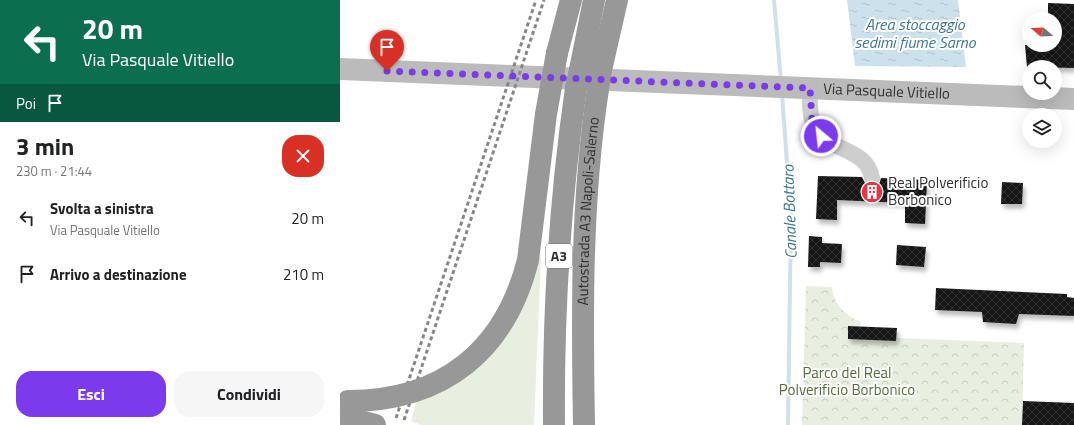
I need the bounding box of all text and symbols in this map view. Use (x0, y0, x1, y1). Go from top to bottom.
text: 20 m (82, 7, 143, 50)
water label: Area stoccaggio sedimi fiume Sarno (854, 12, 977, 54)
north arrow (1022, 12, 1062, 52)
map controls (1022, 12, 1062, 148)
icon: left (16, 16, 68, 68)
pin (370, 30, 404, 71)
icon: arrive (376, 36, 398, 58)
text: Via Pasquale Vitiello (82, 46, 234, 73)
button: search (1022, 60, 1062, 100)
street label: Via Pasquale Vitiello (823, 77, 951, 105)
text: Poi (16, 92, 36, 115)
icon: arrive (44, 92, 66, 114)
button: layers (1022, 108, 1062, 148)
position arrow (800, 115, 842, 157)
street label: Autostrada A3 Napoli-Salerno (571, 116, 605, 306)
text: 3 min (16, 128, 74, 164)
button: close (282, 135, 324, 177)
text: 230 m · 21:44 (16, 161, 92, 181)
water label: Canale Bottaro (775, 163, 803, 259)
place label: Real Polverificio Borbonico (888, 171, 988, 211)
building icon: Real Polverificio Borbonico (859, 179, 885, 205)
text: Svolta a sinistra (50, 197, 154, 220)
icon: left (16, 207, 38, 229)
text: 20 m (291, 207, 324, 230)
text: Via Pasquale Vitiello (50, 220, 160, 240)
road number: A3 (546, 244, 572, 268)
icon: arrive (16, 263, 38, 285)
text: Arrivo a destinazione (50, 263, 187, 286)
text: 210 m (283, 263, 324, 286)
park label: Parco del Real Polverificio Borbonico (779, 361, 915, 401)
button: Esci (16, 371, 166, 417)
button: Condividi (174, 371, 324, 417)

